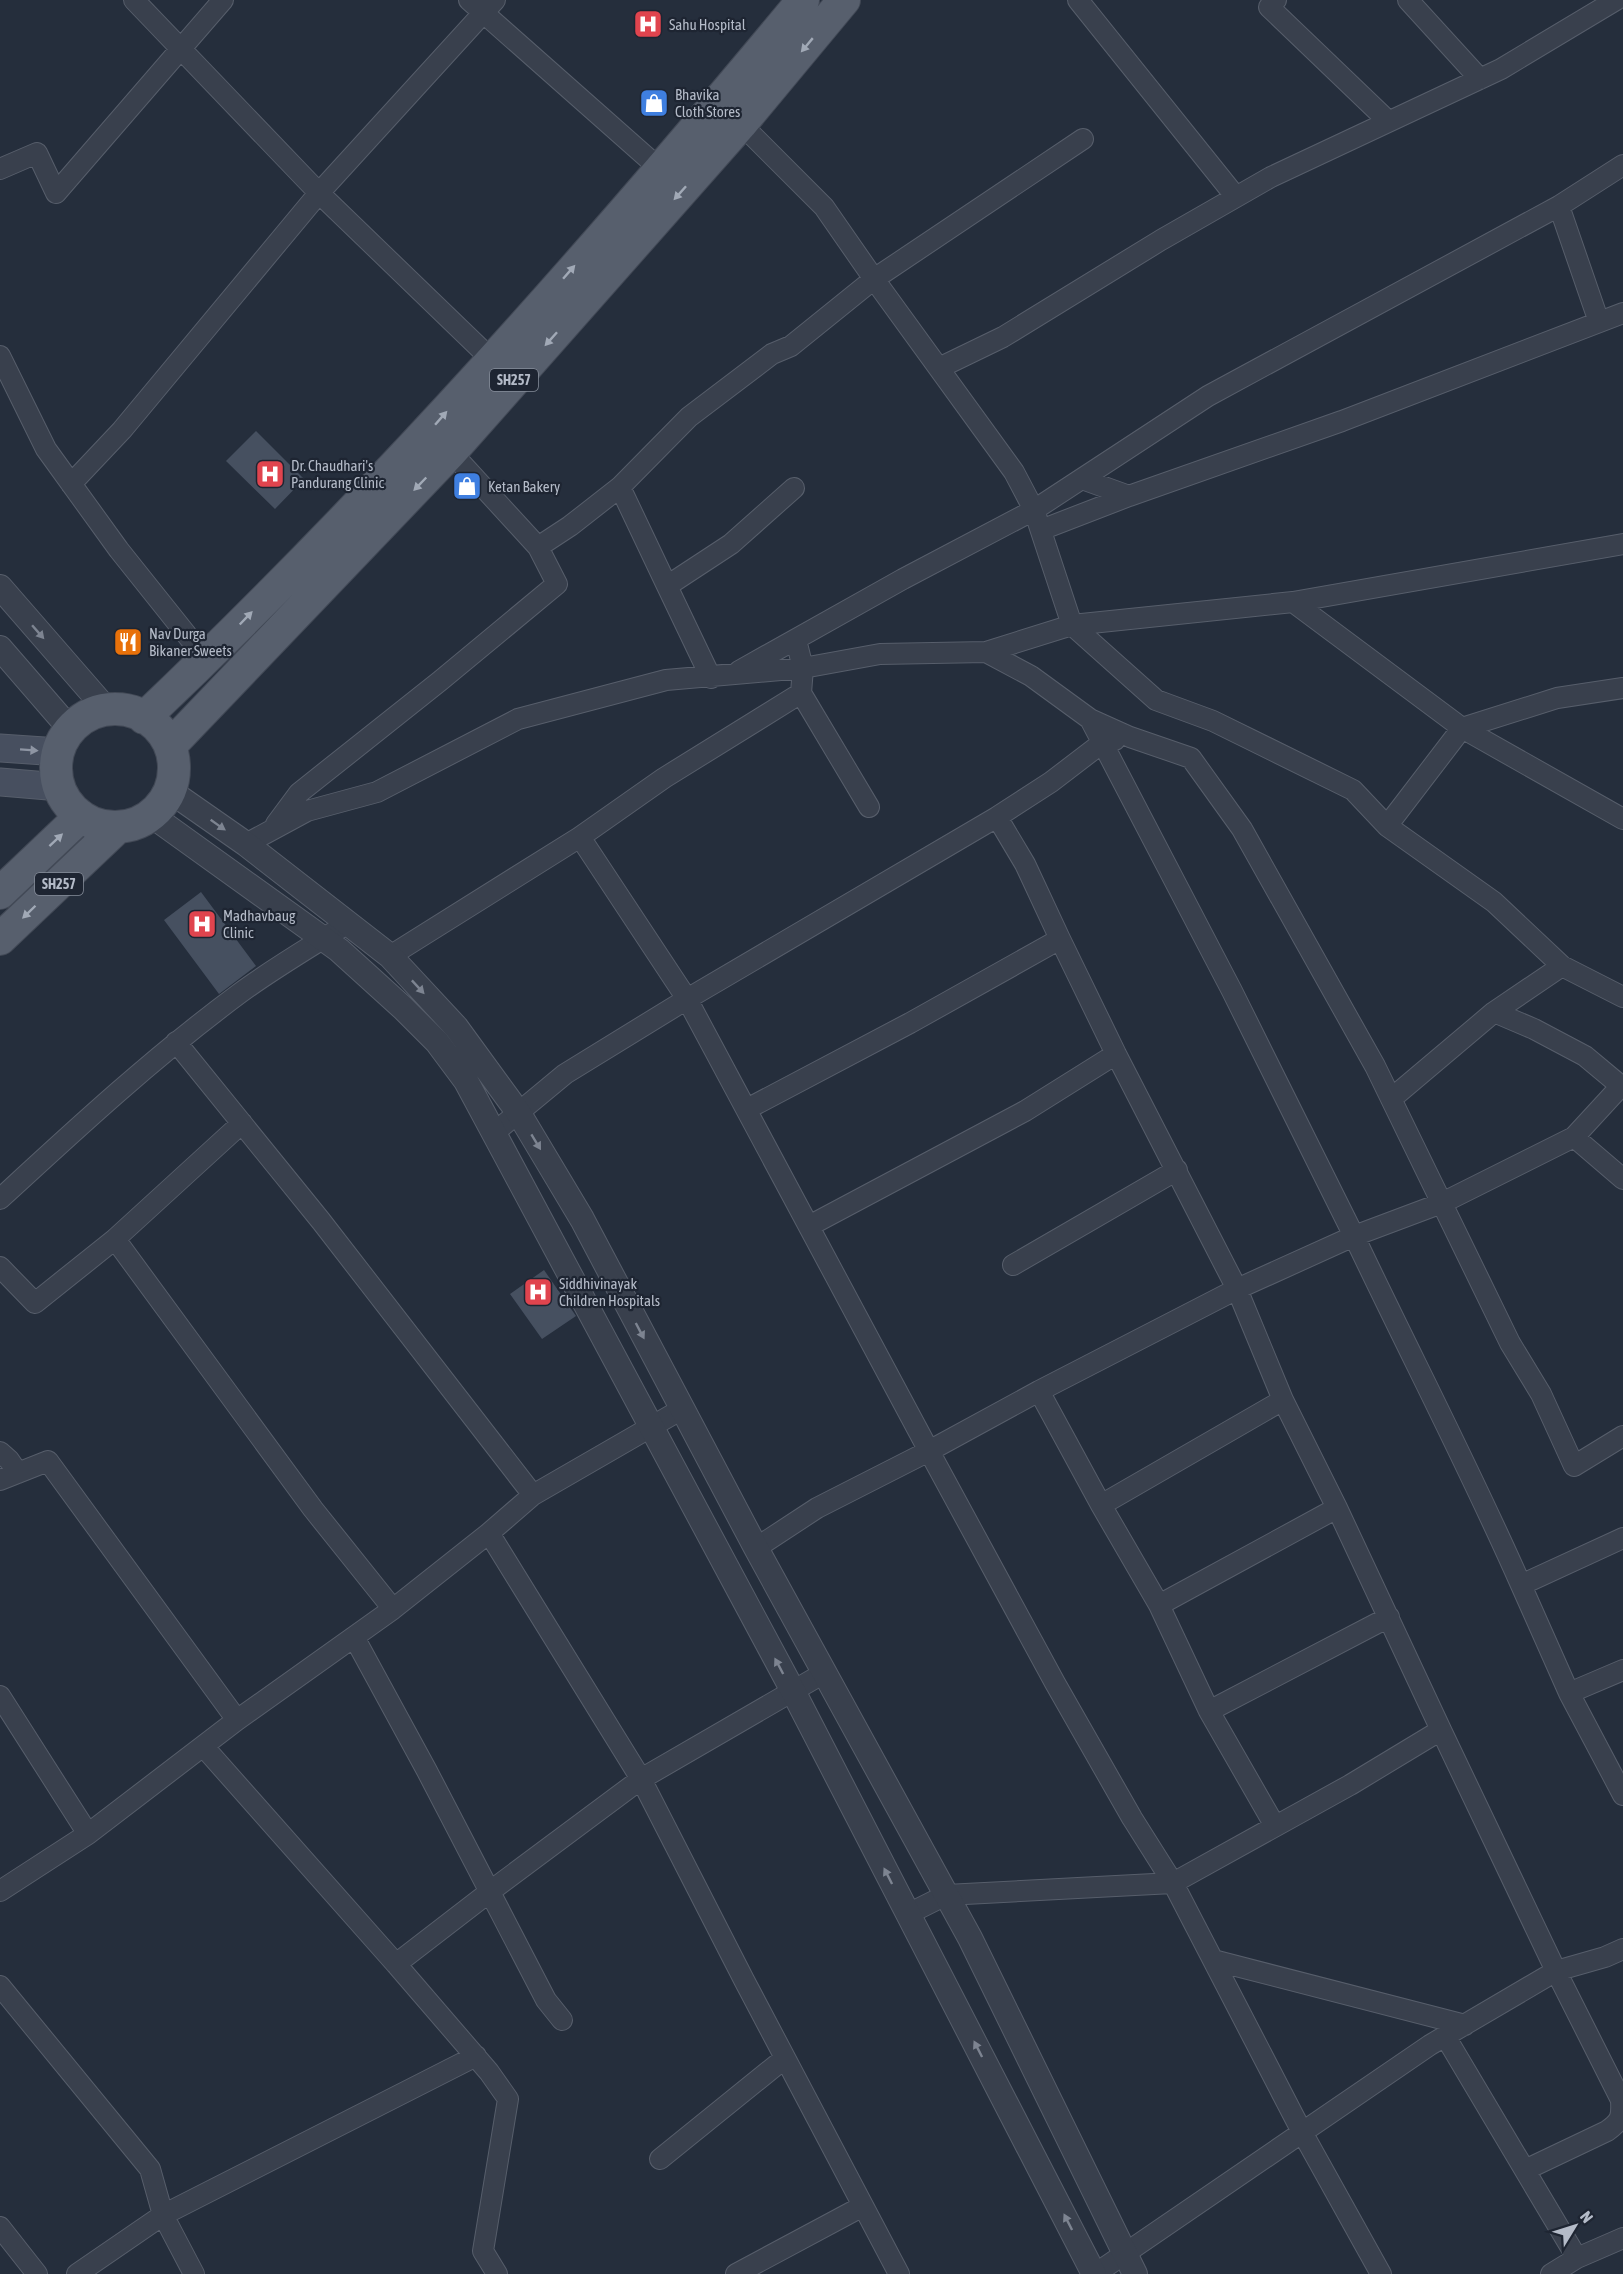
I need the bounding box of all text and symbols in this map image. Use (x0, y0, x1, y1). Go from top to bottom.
hospital icon: Sahu Hospital (632, 8, 664, 40)
place label: Sahu Hospital (669, 16, 746, 33)
one-way arrow (800, 37, 813, 53)
place label: Bhavika Cloth Stores (675, 86, 740, 120)
shop icon: Bhavika Cloth Stores (638, 87, 670, 119)
one-way arrow (674, 185, 687, 200)
one-way arrow (563, 264, 576, 279)
one-way arrow (545, 331, 558, 346)
road number: SH257 (490, 369, 538, 391)
one-way arrow (434, 411, 447, 426)
place label: Dr. Chaudhari's Pandurang Clinic (291, 457, 384, 491)
hospital icon: Dr. Chaudhari's Pandurang Clinic (254, 458, 286, 490)
shop icon: Ketan Bakery (451, 470, 483, 502)
one-way arrow (414, 476, 427, 491)
place label: Ketan Bakery (488, 478, 560, 495)
one-way arrow (239, 612, 253, 626)
one-way arrow (31, 624, 44, 639)
place label: Nav Durga Bikaner Sweets (149, 625, 232, 659)
restaurant icon: Nav Durga Bikaner Sweets (112, 626, 144, 658)
one-way arrow (20, 745, 39, 755)
one-way arrow (210, 819, 226, 830)
one-way arrow (48, 834, 63, 847)
road number: SH257 (35, 873, 83, 895)
one-way arrow (22, 904, 36, 918)
place label: Madhavbaug Clinic (223, 907, 296, 941)
hospital icon: Madhavbaug Clinic (186, 908, 218, 940)
one-way arrow (411, 979, 424, 994)
one-way arrow (530, 1134, 541, 1150)
place label: Siddhivinayak Children Hospitals (559, 1275, 660, 1309)
hospital icon: Siddhivinayak Children Hospitals (522, 1276, 554, 1308)
one-way arrow (635, 1322, 645, 1339)
one-way arrow (774, 1657, 784, 1674)
one-way arrow (883, 1867, 893, 1884)
one-way arrow (973, 2040, 983, 2057)
north arrow (1545, 2196, 1605, 2256)
text: N (1577, 2207, 1597, 2226)
one-way arrow (1063, 2213, 1073, 2231)

